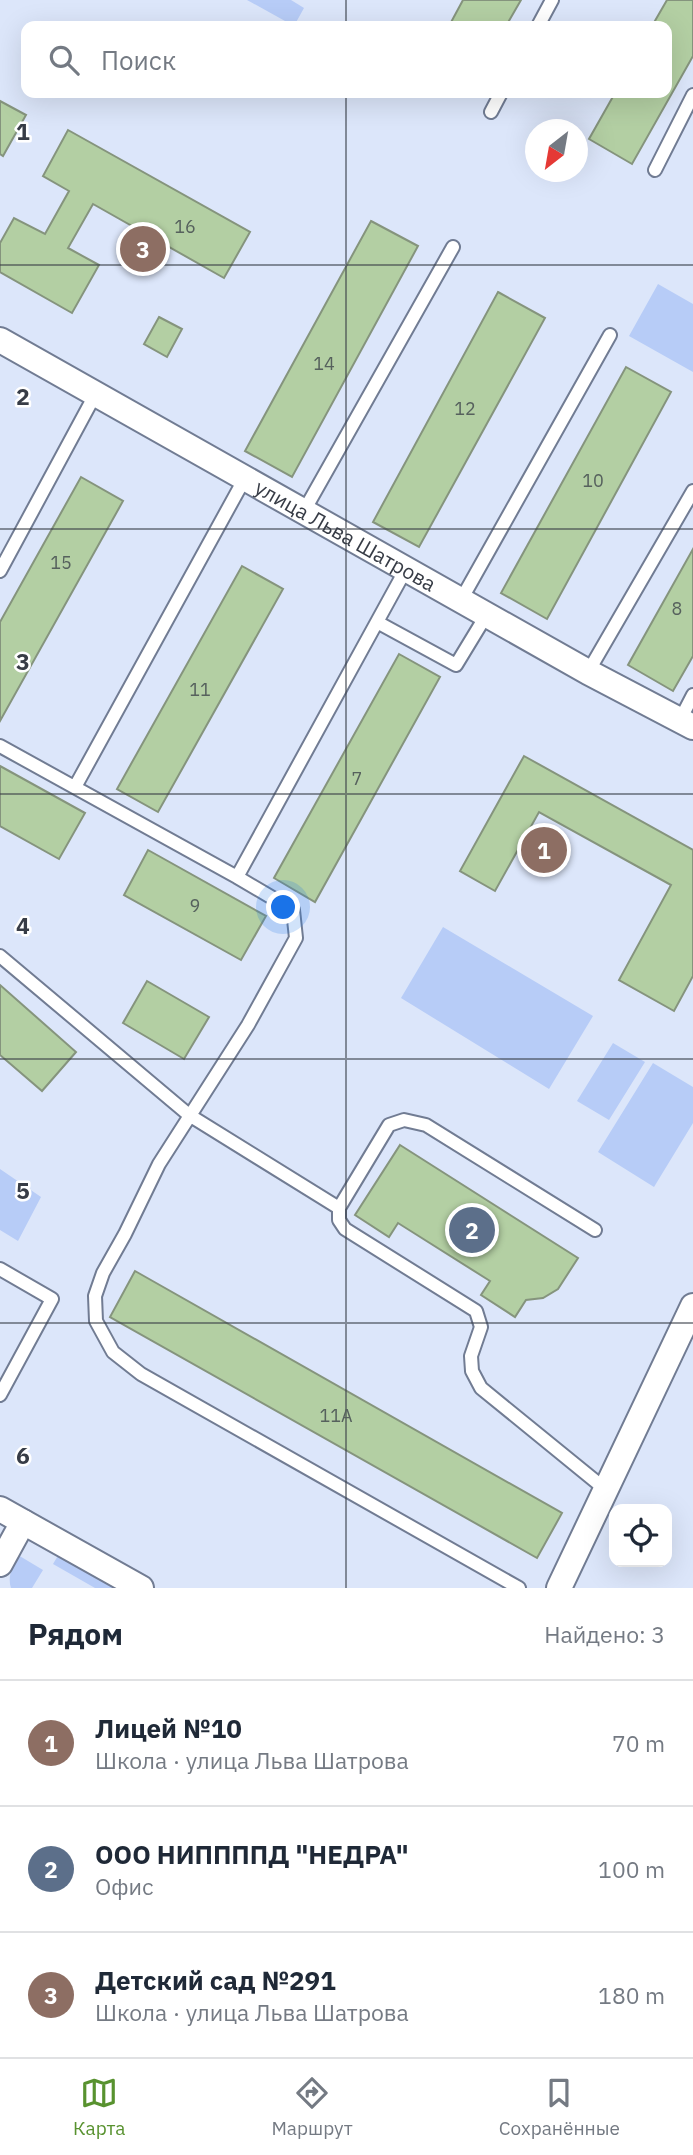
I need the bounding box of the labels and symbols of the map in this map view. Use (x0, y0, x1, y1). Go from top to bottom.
text: 1 (16, 116, 30, 146)
north arrow (525, 119, 588, 182)
house number: 16 (174, 215, 196, 238)
pin: 3 (120, 223, 166, 275)
house number: 14 (313, 352, 335, 375)
text: 2 (16, 381, 30, 411)
house number: 12 (454, 397, 476, 420)
house number: 10 (582, 469, 604, 492)
street label: улица Льва Шатрова (250, 473, 441, 598)
house number: 15 (50, 551, 72, 574)
house number: 8 (672, 597, 682, 620)
text: 3 (16, 646, 30, 676)
house number: 11 (189, 678, 211, 701)
house number: 7 (352, 767, 362, 790)
pin: 1 (521, 824, 567, 876)
your location (266, 890, 300, 924)
house number: 9 (190, 894, 200, 917)
text: 4 (16, 910, 30, 940)
text: 5 (16, 1175, 30, 1205)
pin: 2 (449, 1204, 495, 1256)
house number: 11А (319, 1404, 353, 1427)
text: 6 (16, 1440, 30, 1470)

